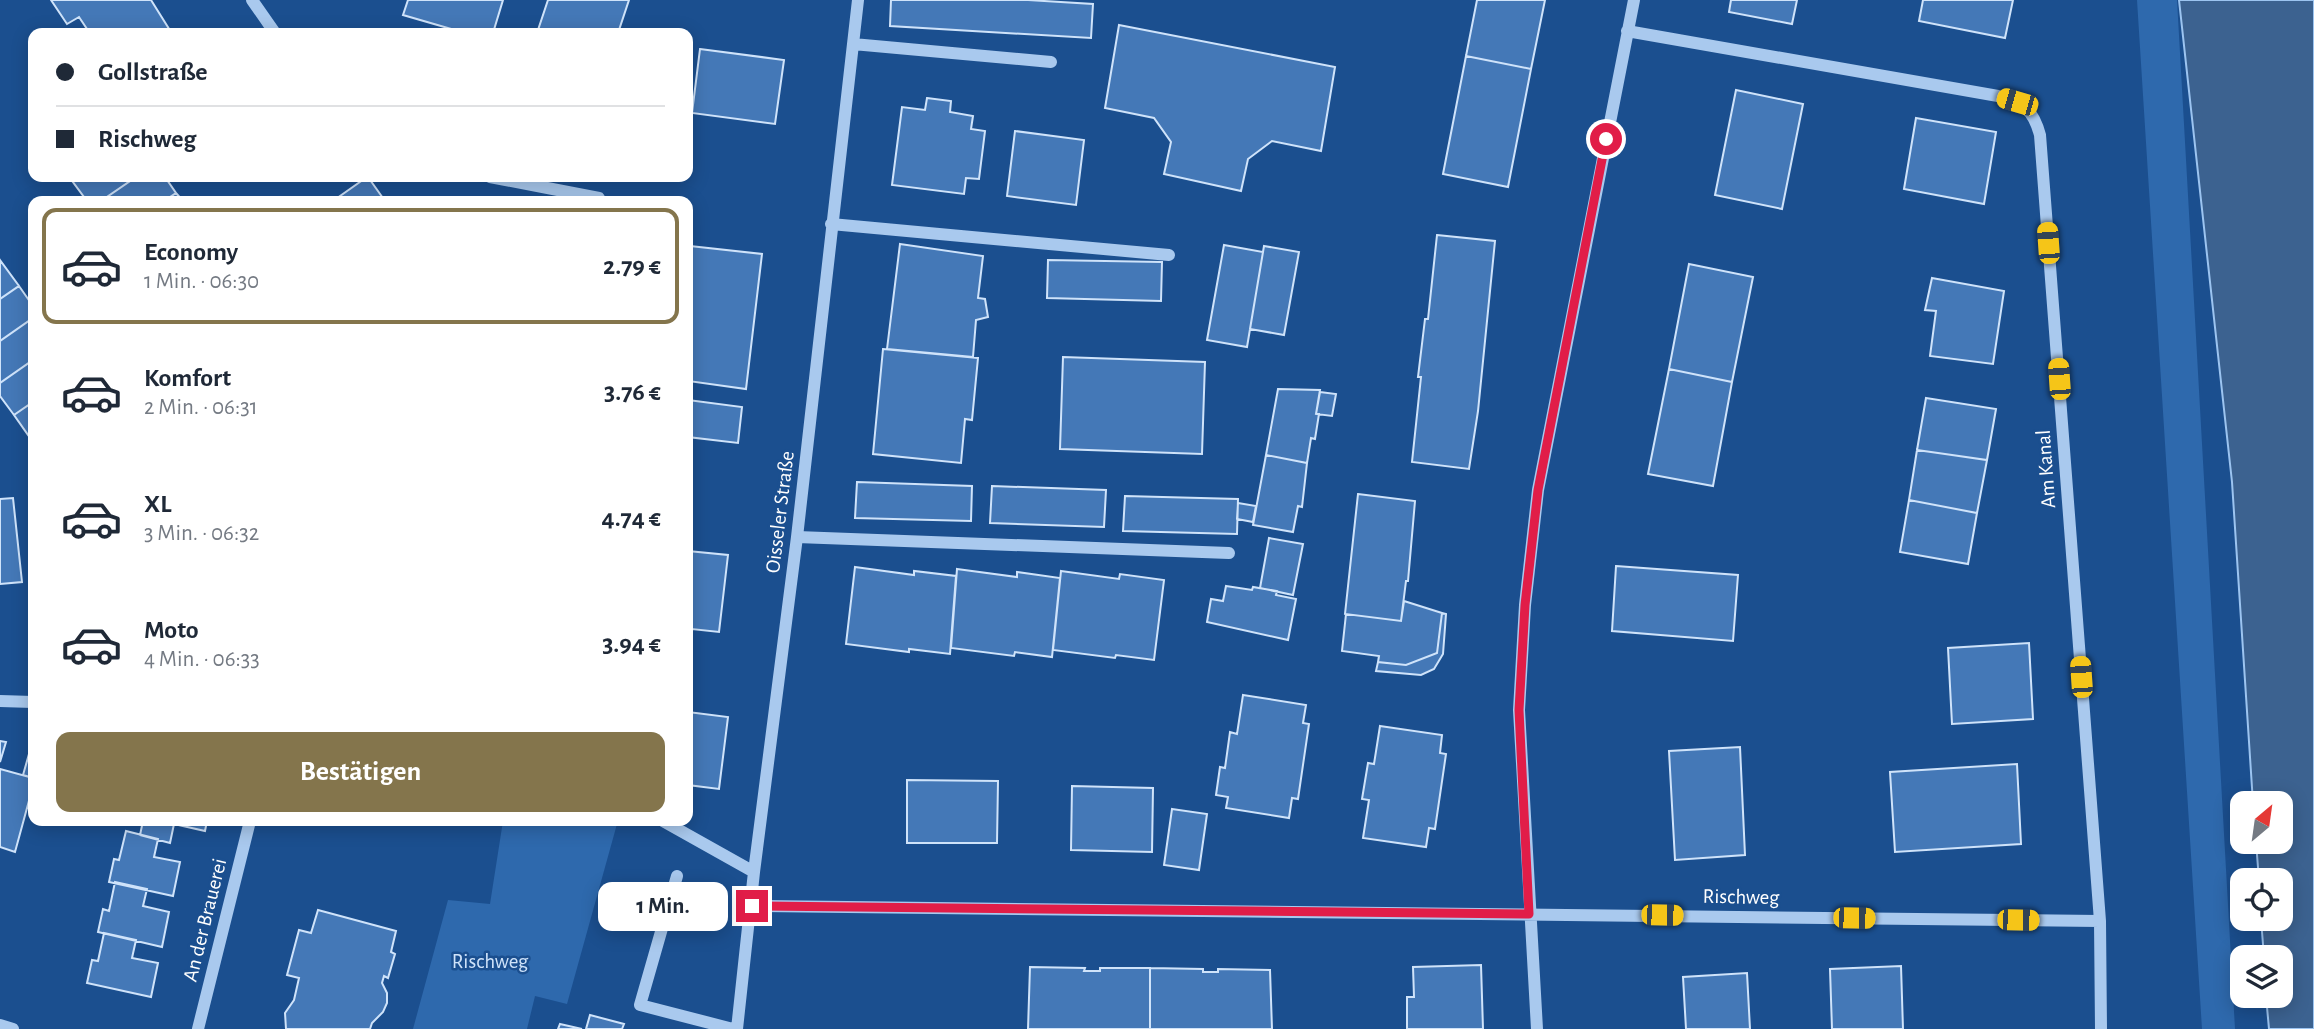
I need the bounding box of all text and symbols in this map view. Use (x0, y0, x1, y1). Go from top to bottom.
text: Gollstraße (98, 59, 208, 85)
car (1994, 86, 2041, 118)
route start (1590, 123, 1622, 155)
text: Rischweg (98, 126, 196, 152)
car (2037, 221, 2060, 265)
icon: car (60, 235, 123, 298)
text: Economy (144, 239, 238, 265)
text: 2.79 € (603, 253, 661, 279)
text: 1 Min. · 06:30 (144, 270, 259, 293)
car (2048, 357, 2071, 401)
icon: car (60, 361, 123, 424)
text: Komfort (144, 365, 231, 391)
text: 3.76 € (604, 379, 661, 405)
text: 2 Min. · 06:31 (144, 396, 258, 419)
street label: Am Kanal (2033, 429, 2059, 509)
street label: Oisseler Straße (762, 450, 798, 574)
icon: car (60, 487, 123, 550)
text: XL (144, 491, 171, 517)
text: 4.74 € (602, 505, 661, 531)
text: 3 Min. · 06:32 (144, 522, 259, 545)
icon: car (60, 613, 123, 676)
text: Moto (144, 617, 199, 643)
text: 3.94 € (602, 631, 661, 657)
text: 4 Min. · 06:33 (144, 648, 260, 671)
car (2070, 655, 2093, 699)
button: Bestätigen (56, 732, 665, 812)
north arrow (2230, 791, 2292, 854)
map controls (2230, 791, 2293, 1008)
street label: An der Brauerei (180, 856, 230, 984)
button: locate (2230, 868, 2293, 931)
callout: 1 Min. (598, 881, 728, 930)
street label: Rischweg (1702, 886, 1780, 908)
route end (736, 890, 768, 922)
text: 1 Min. (636, 895, 690, 918)
car (1641, 904, 1684, 926)
car (1833, 907, 1876, 929)
car (1997, 909, 2040, 931)
button: layers (2230, 945, 2293, 1008)
park label: Rischweg (452, 951, 529, 972)

